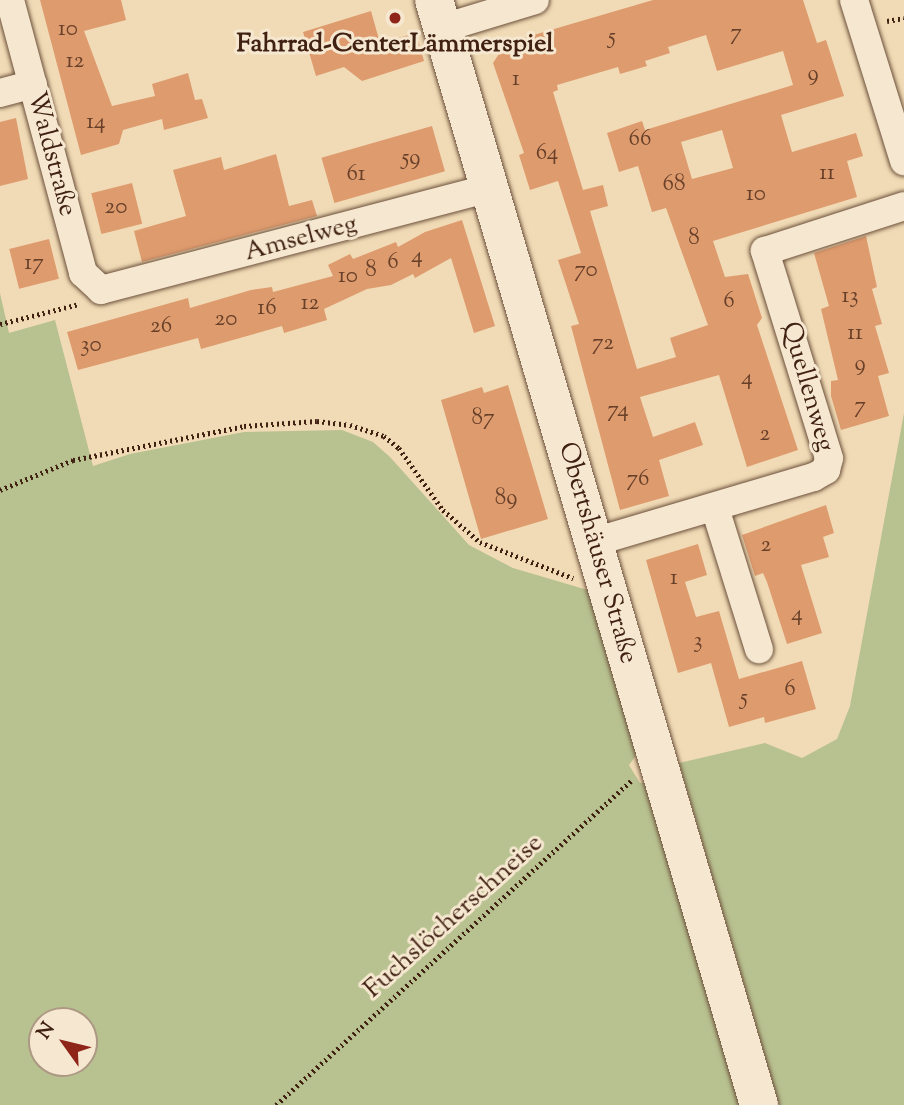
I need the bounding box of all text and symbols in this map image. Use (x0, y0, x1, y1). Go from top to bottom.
marker: Fahrrad-CenterLämmerspiel (387, 10, 403, 26)
house number: 10 (58, 16, 78, 44)
house number: 7 (730, 20, 742, 48)
house number: 5 (608, 24, 616, 52)
place label: Fahrrad-CenterLämmerspiel (236, 29, 554, 61)
house number: 12 (66, 48, 84, 76)
house number: 9 (807, 61, 819, 89)
house number: 1 (512, 66, 520, 94)
street label: Waldstraße (19, 88, 83, 220)
house number: 14 (86, 109, 106, 137)
house number: 66 (629, 126, 651, 154)
house number: 64 (536, 140, 558, 168)
house number: 59 (401, 145, 421, 173)
house number: 11 (819, 160, 835, 188)
house number: 61 (346, 161, 366, 189)
house number: 68 (663, 171, 685, 199)
house number: 10 (746, 181, 766, 209)
house number: 20 (105, 194, 127, 222)
street label: Amselweg (241, 209, 361, 269)
house number: 8 (688, 225, 700, 253)
house number: 4 (411, 243, 423, 271)
house number: 6 (387, 249, 399, 277)
house number: 17 (24, 250, 44, 278)
house number: 8 (365, 257, 377, 285)
house number: 70 (574, 257, 598, 285)
house number: 10 (338, 263, 358, 291)
house number: 13 (841, 283, 859, 311)
house number: 6 (723, 288, 735, 316)
house number: 12 (301, 290, 319, 318)
house number: 16 (257, 295, 277, 323)
house number: 20 (215, 306, 237, 334)
house number: 26 (150, 313, 172, 341)
street label: Quellenweg (774, 319, 840, 455)
house number: 11 (847, 320, 863, 348)
house number: 72 (592, 330, 614, 358)
house number: 30 (80, 332, 102, 360)
house number: 9 (854, 351, 866, 379)
house number: 4 (741, 365, 753, 393)
house number: 7 (854, 393, 866, 421)
house number: 74 (607, 397, 629, 425)
house number: 87 (471, 405, 495, 433)
house number: 2 (760, 421, 770, 449)
street label: Obertshäuser Straße (550, 439, 644, 667)
house number: 76 (627, 466, 649, 494)
house number: 89 (495, 485, 517, 513)
house number: 2 (761, 532, 771, 560)
house number: 1 (670, 565, 678, 593)
house number: 4 (791, 601, 803, 629)
house number: 3 (693, 628, 703, 656)
house number: 6 (784, 676, 796, 704)
house number: 5 (740, 685, 748, 713)
street label: Fuchslöcherschneise (358, 829, 550, 1005)
north arrow (28, 1007, 98, 1077)
text: N (31, 1017, 62, 1045)

